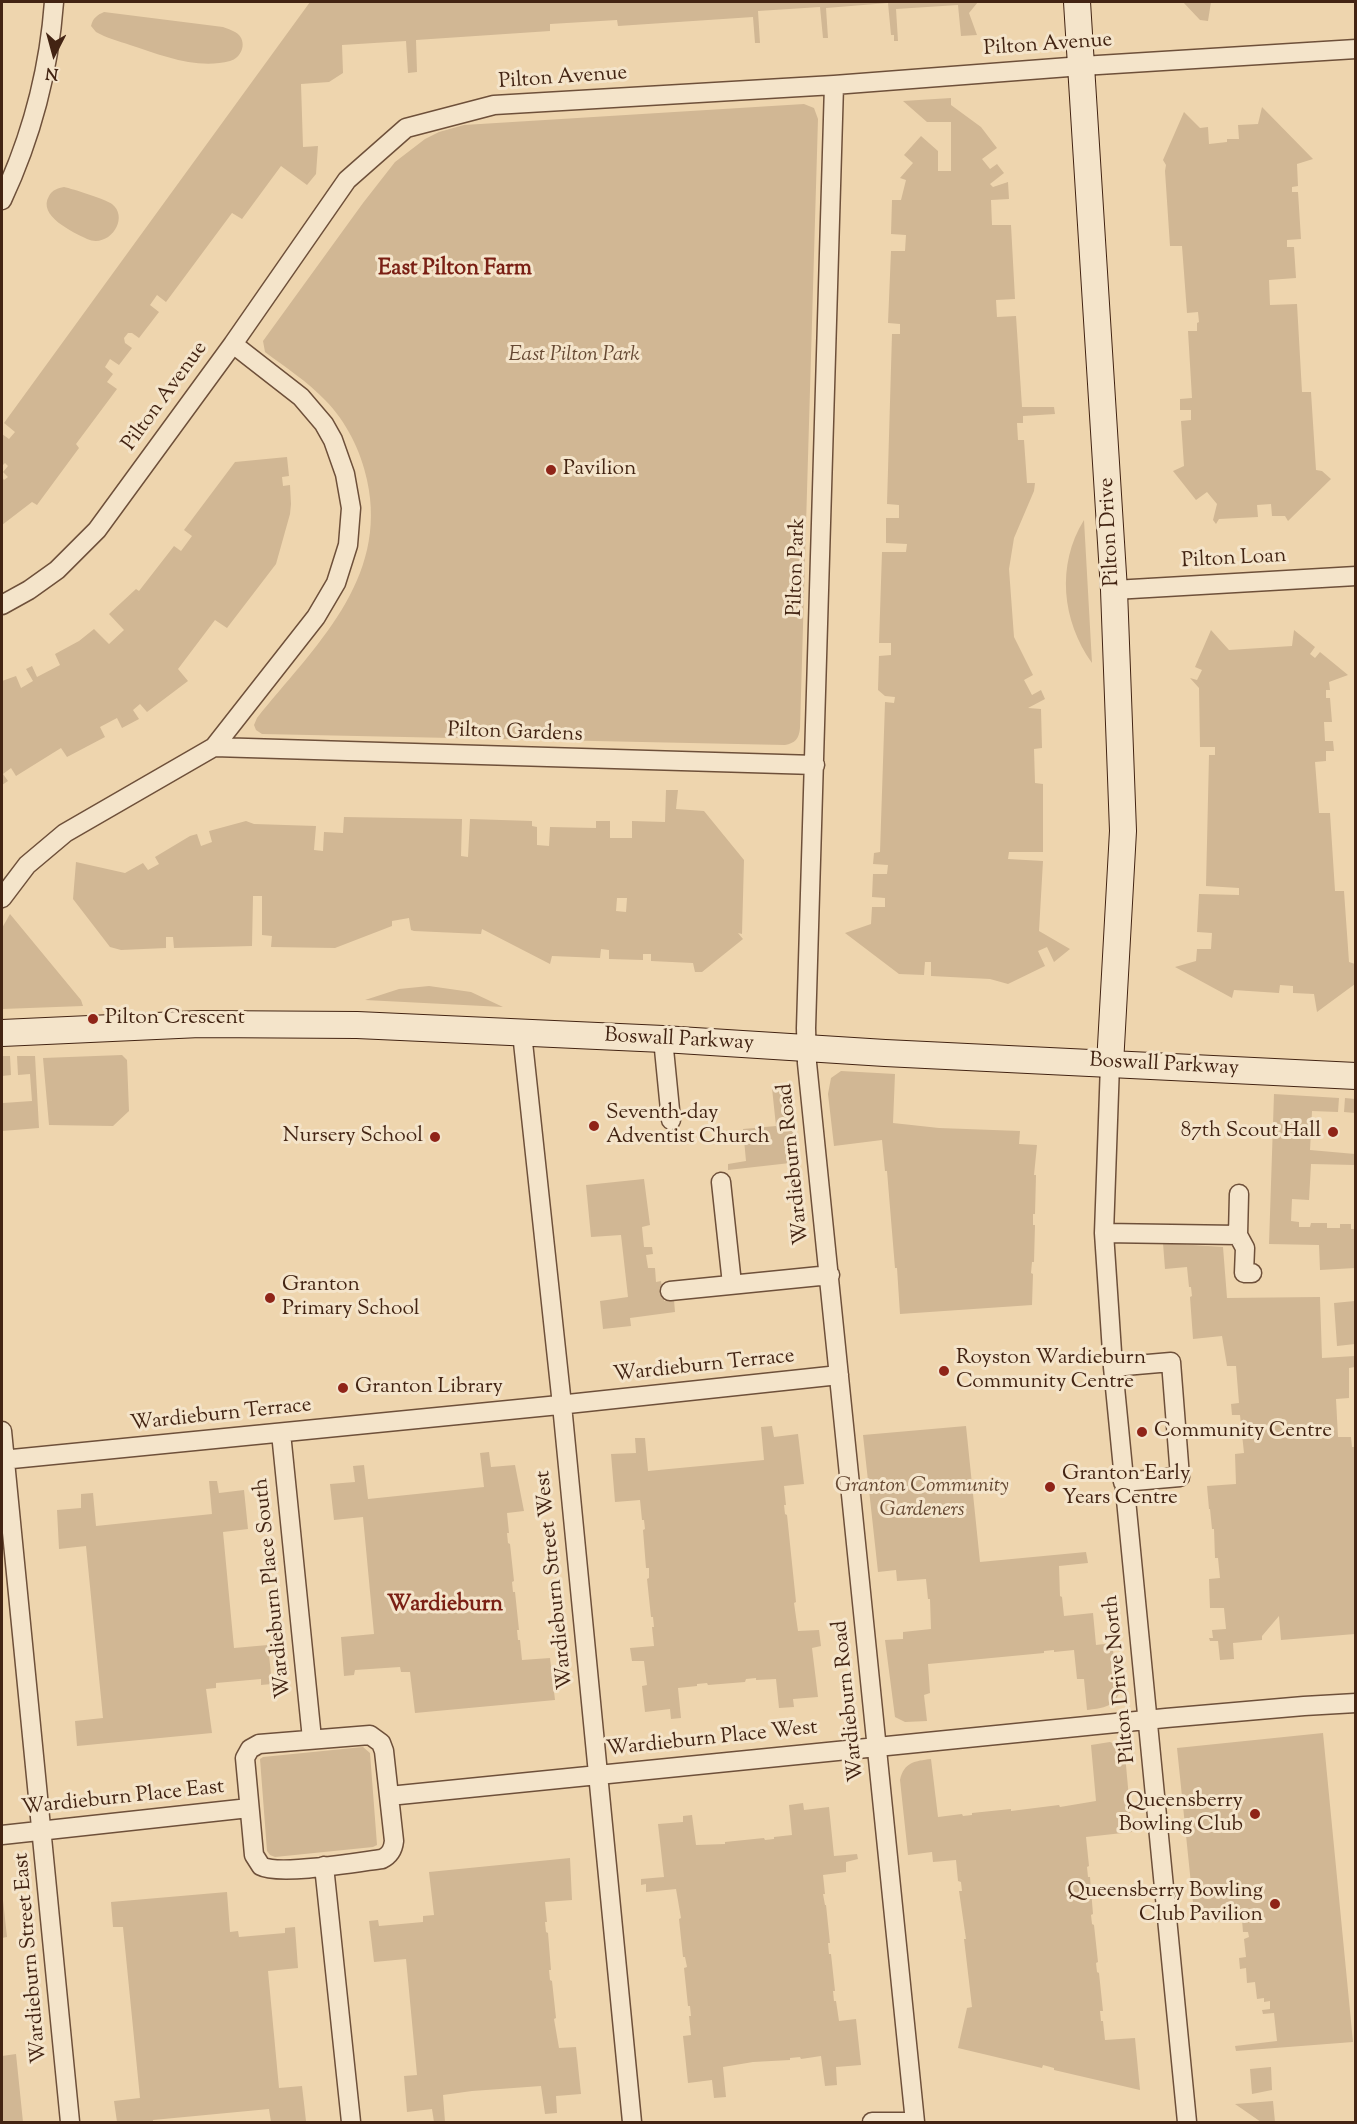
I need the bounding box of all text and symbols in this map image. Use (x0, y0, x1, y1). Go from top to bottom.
north arrow (24, 24, 84, 84)
street label: Pilton Avenue (983, 29, 1113, 63)
text: N (45, 60, 60, 85)
street label: Pilton Avenue (498, 62, 628, 96)
district label: East Pilton Farm (378, 257, 532, 283)
street label: Pilton Avenue (118, 337, 214, 457)
park label: East Pilton Park (508, 343, 640, 369)
place label: Pavilion (563, 457, 636, 483)
marker: Pavilion (544, 463, 558, 477)
street label: Pilton Drive (1096, 477, 1126, 587)
street label: Pilton Park (784, 517, 812, 617)
street label: Pilton Loan (1181, 545, 1287, 575)
street label: Pilton Gardens (447, 719, 583, 749)
place label: Pilton Crescent (105, 1006, 245, 1032)
marker: Pilton Crescent (86, 1012, 100, 1026)
street label: Boswall Parkway (604, 1024, 754, 1058)
street label: Boswall Parkway (1089, 1049, 1239, 1083)
street label: Wardieburn Road (774, 1082, 816, 1246)
place label: Seventh-day Adventist Church (606, 1101, 770, 1151)
marker: Seventh-day Adventist Church (587, 1119, 601, 1133)
place label: 87th Scout Hall (1181, 1119, 1321, 1145)
place label: Nursery School (283, 1124, 423, 1150)
marker: 87th Scout Hall (1326, 1125, 1340, 1139)
marker: Nursery School (428, 1130, 442, 1144)
place label: Granton Primary School (282, 1273, 420, 1323)
marker: Granton Primary School (263, 1291, 277, 1305)
street label: Wardieburn Terrace (612, 1345, 796, 1389)
place label: Royston Wardieburn Community Centre (956, 1346, 1146, 1396)
marker: Royston Wardieburn Community Centre (937, 1364, 951, 1378)
place label: Granton Library (355, 1375, 503, 1401)
marker: Granton Library (336, 1381, 350, 1395)
street label: Wardieburn Terrace (129, 1394, 313, 1438)
place label: Community Centre (1154, 1419, 1332, 1445)
marker: Community Centre (1135, 1425, 1149, 1439)
place label: Granton Early Years Centre (1062, 1462, 1190, 1512)
street label: Wardieburn Street West (532, 1469, 580, 1691)
park label: Granton Community Gardeners (835, 1474, 1009, 1524)
street label: Wardieburn Place South (250, 1477, 298, 1699)
marker: Granton Early Years Centre (1043, 1480, 1057, 1494)
district label: Wardieburn (387, 1593, 503, 1619)
street label: Pilton Drive North (1100, 1594, 1142, 1764)
street label: Wardieburn Road (829, 1619, 871, 1783)
street label: Wardieburn Place West (605, 1716, 819, 1764)
street label: Wardieburn Place East (20, 1776, 226, 1822)
place label: Queensberry Bowling Club (1119, 1789, 1243, 1839)
marker: Queensberry Bowling Club (1248, 1807, 1262, 1821)
street label: Wardieburn Street East (10, 1852, 54, 2064)
place label: Queensberry Bowling Club Pavilion (1067, 1879, 1263, 1929)
marker: Queensberry Bowling Club Pavilion (1268, 1897, 1282, 1911)

